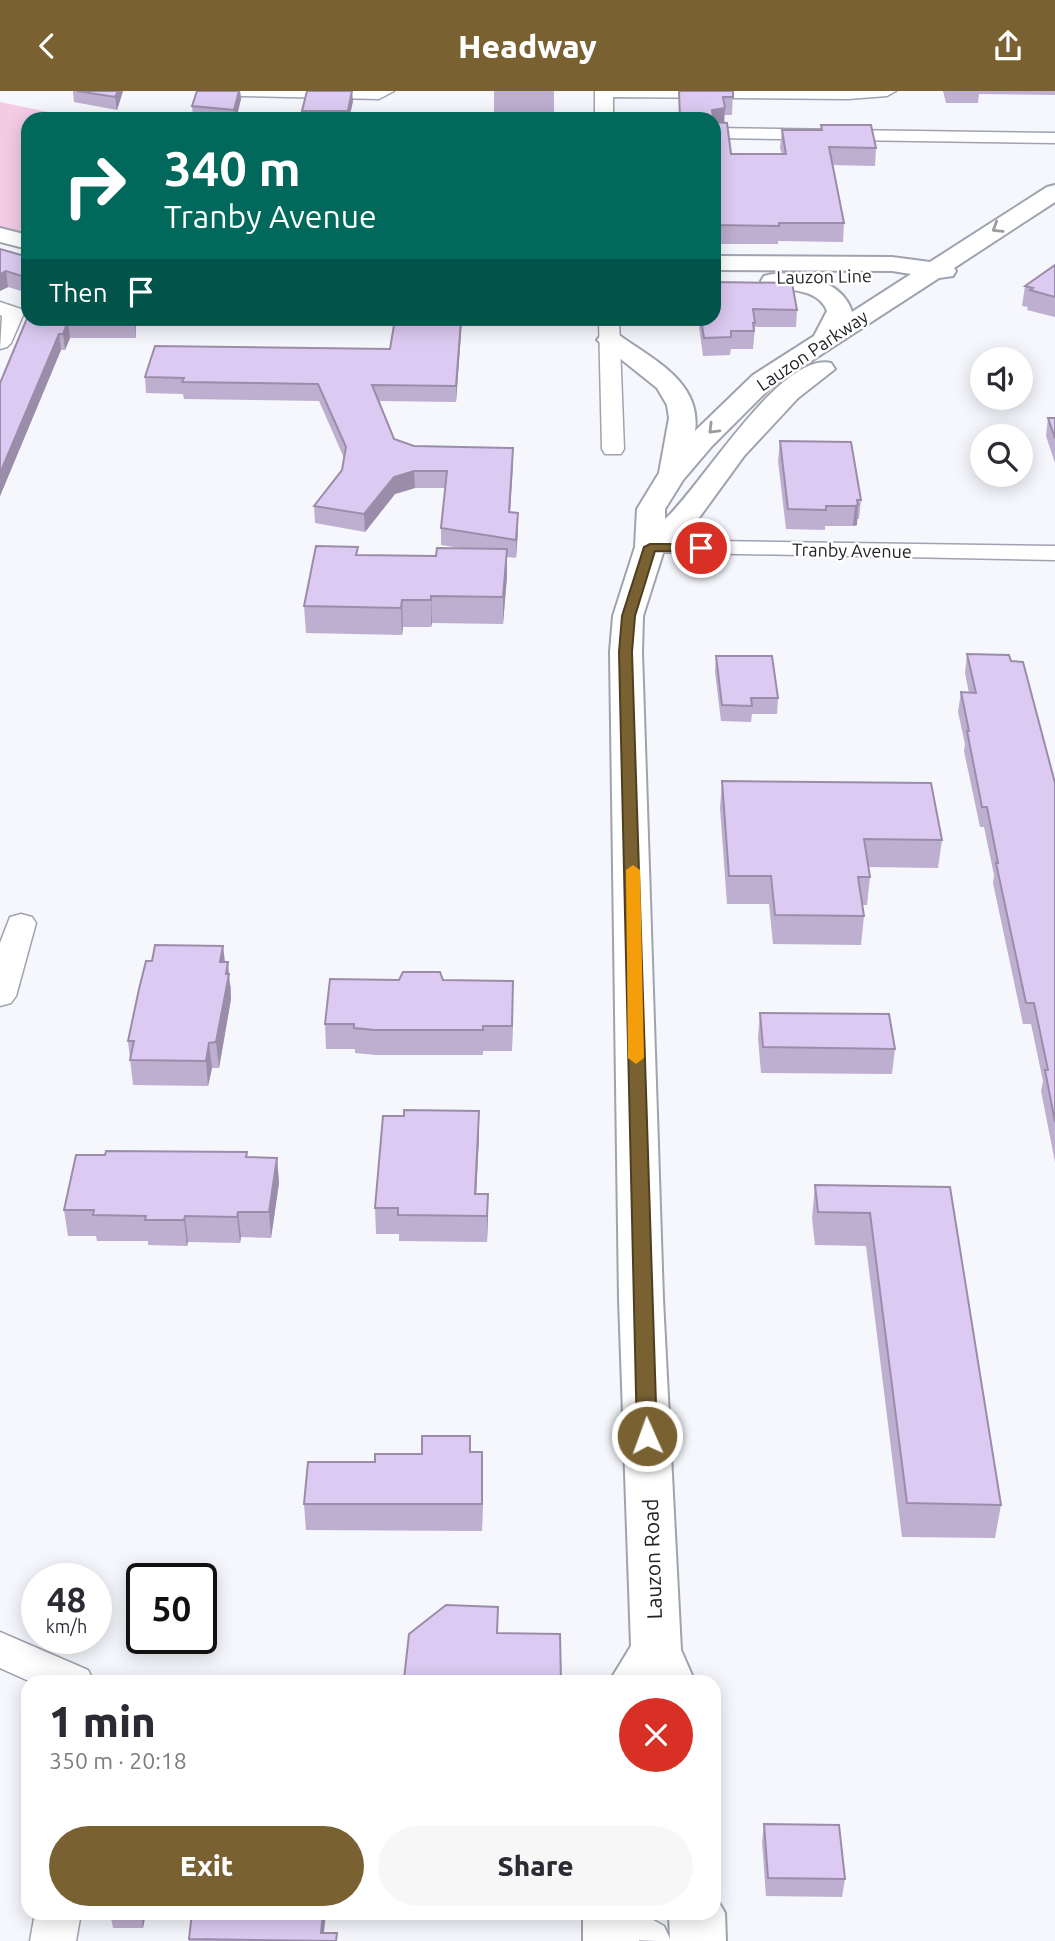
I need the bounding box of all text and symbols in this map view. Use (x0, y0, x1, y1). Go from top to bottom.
icon: back (28, 27, 66, 65)
icon: share (989, 27, 1027, 65)
text: Headway (458, 28, 597, 64)
icon: right (49, 140, 140, 231)
text: 340 m (164, 140, 301, 195)
text: Tranby Avenue (164, 198, 377, 234)
one-way arrow (992, 220, 1005, 233)
street label: Lauzon Line (776, 265, 872, 287)
icon: arrive (122, 273, 160, 311)
text: Then (49, 278, 108, 307)
street label: Lauzon Parkway (753, 305, 871, 394)
map controls (970, 347, 1033, 487)
button: sound (970, 347, 1033, 410)
one-way arrow (709, 420, 722, 433)
button: search (970, 424, 1033, 487)
pin (671, 518, 731, 578)
icon: arrive (682, 529, 720, 567)
street label: Tranby Avenue (792, 539, 912, 561)
position arrow (610, 1399, 684, 1473)
street label: Lauzon Road (638, 1498, 666, 1620)
speed limit sign: 50 (126, 1563, 217, 1654)
text: 48 (47, 1579, 86, 1619)
text: km/h (46, 1616, 87, 1636)
text: 1 min (49, 1698, 156, 1745)
button: close (619, 1698, 693, 1772)
text: 350 m · 20:18 (49, 1748, 187, 1773)
button: Exit (49, 1826, 364, 1906)
button: Share (378, 1826, 693, 1906)

